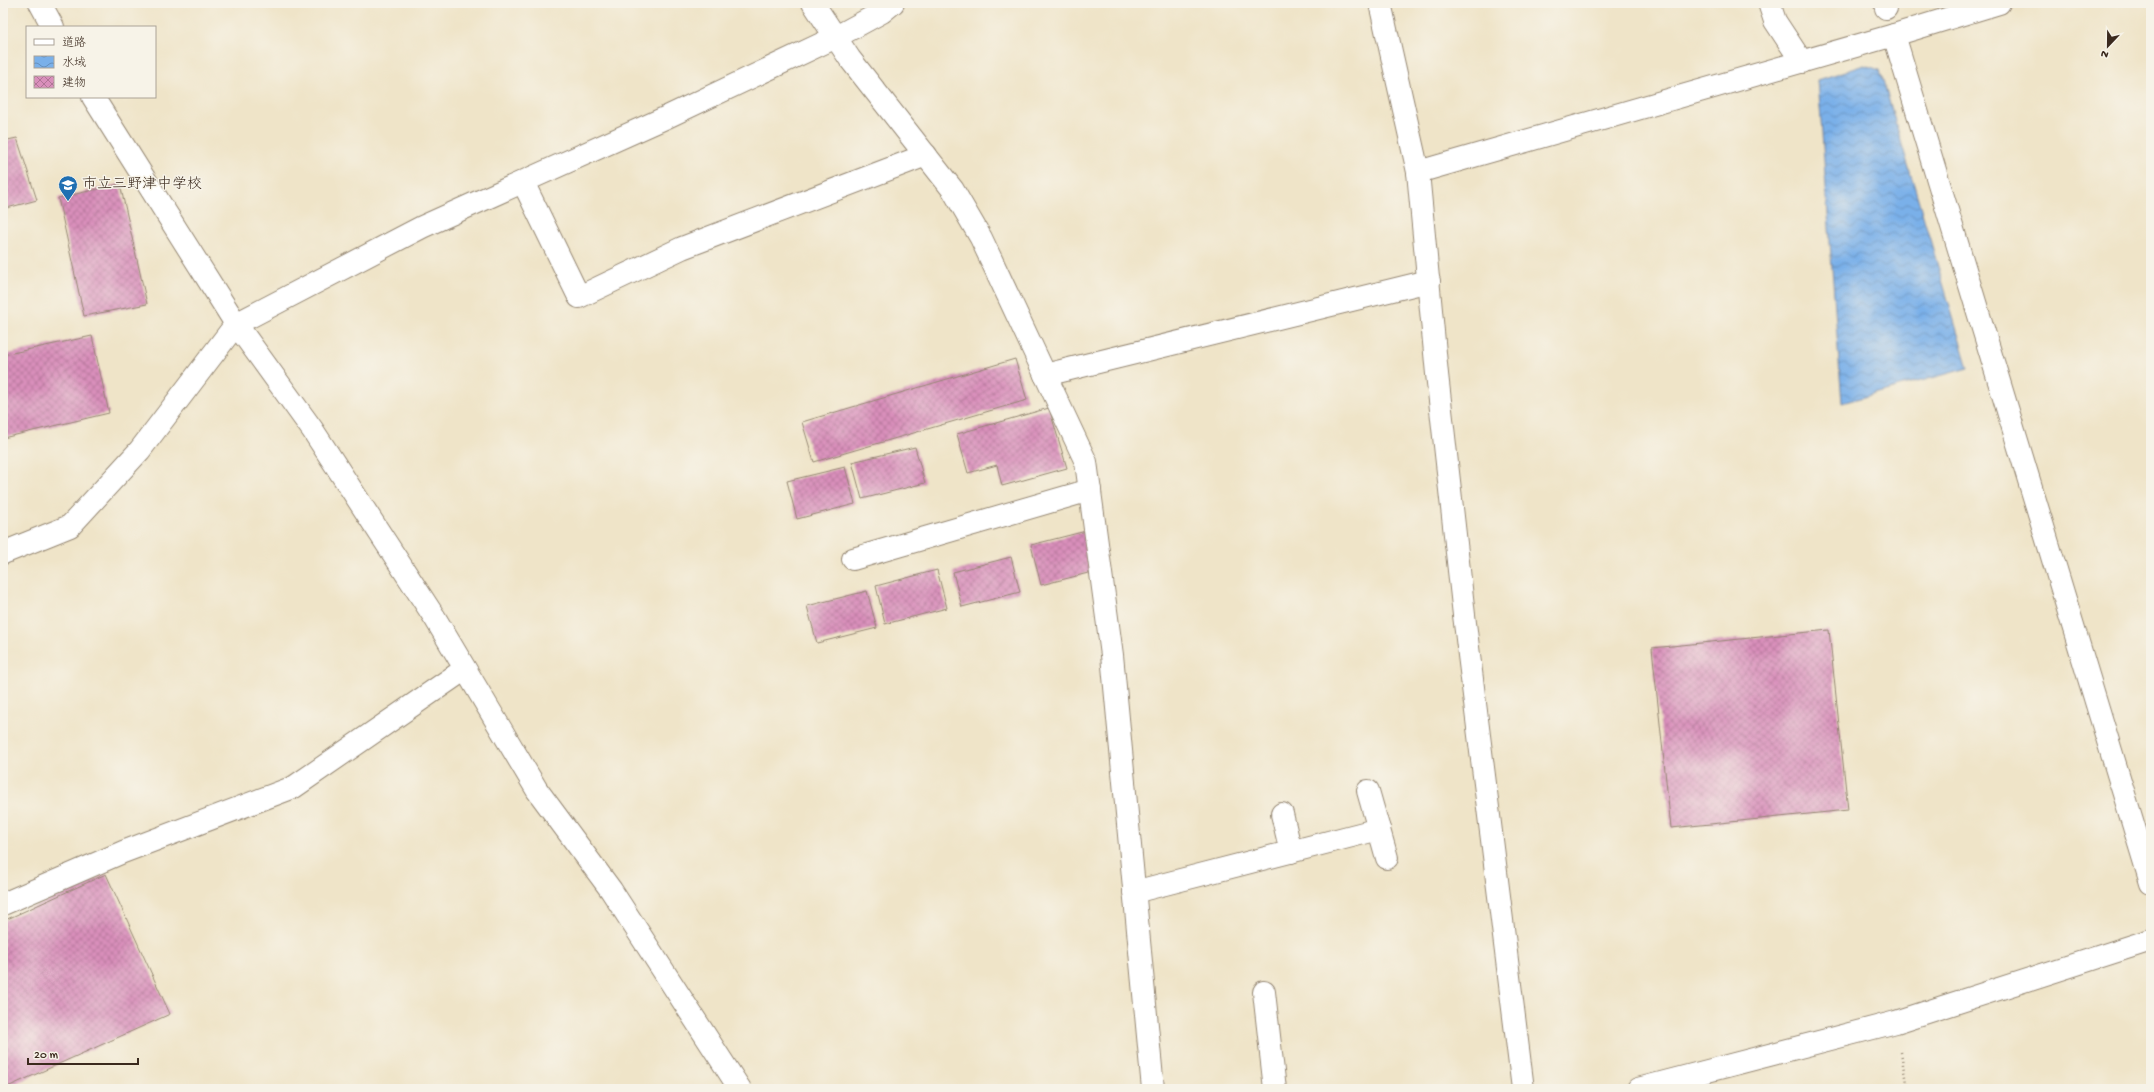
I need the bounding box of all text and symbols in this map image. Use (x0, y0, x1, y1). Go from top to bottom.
legend (26, 26, 156, 98)
north arrow (2088, 26, 2128, 66)
text: 道路 (62, 36, 86, 51)
text: N (2099, 47, 2111, 60)
text: 水域 (62, 56, 86, 71)
text: 建物 (62, 76, 86, 91)
school or university icon: 市立三野津中学校 (57, 174, 79, 202)
place label: 市立三野津中学校 (82, 175, 202, 194)
scale bar (28, 1040, 138, 1066)
text: 20 m (34, 1049, 59, 1063)

